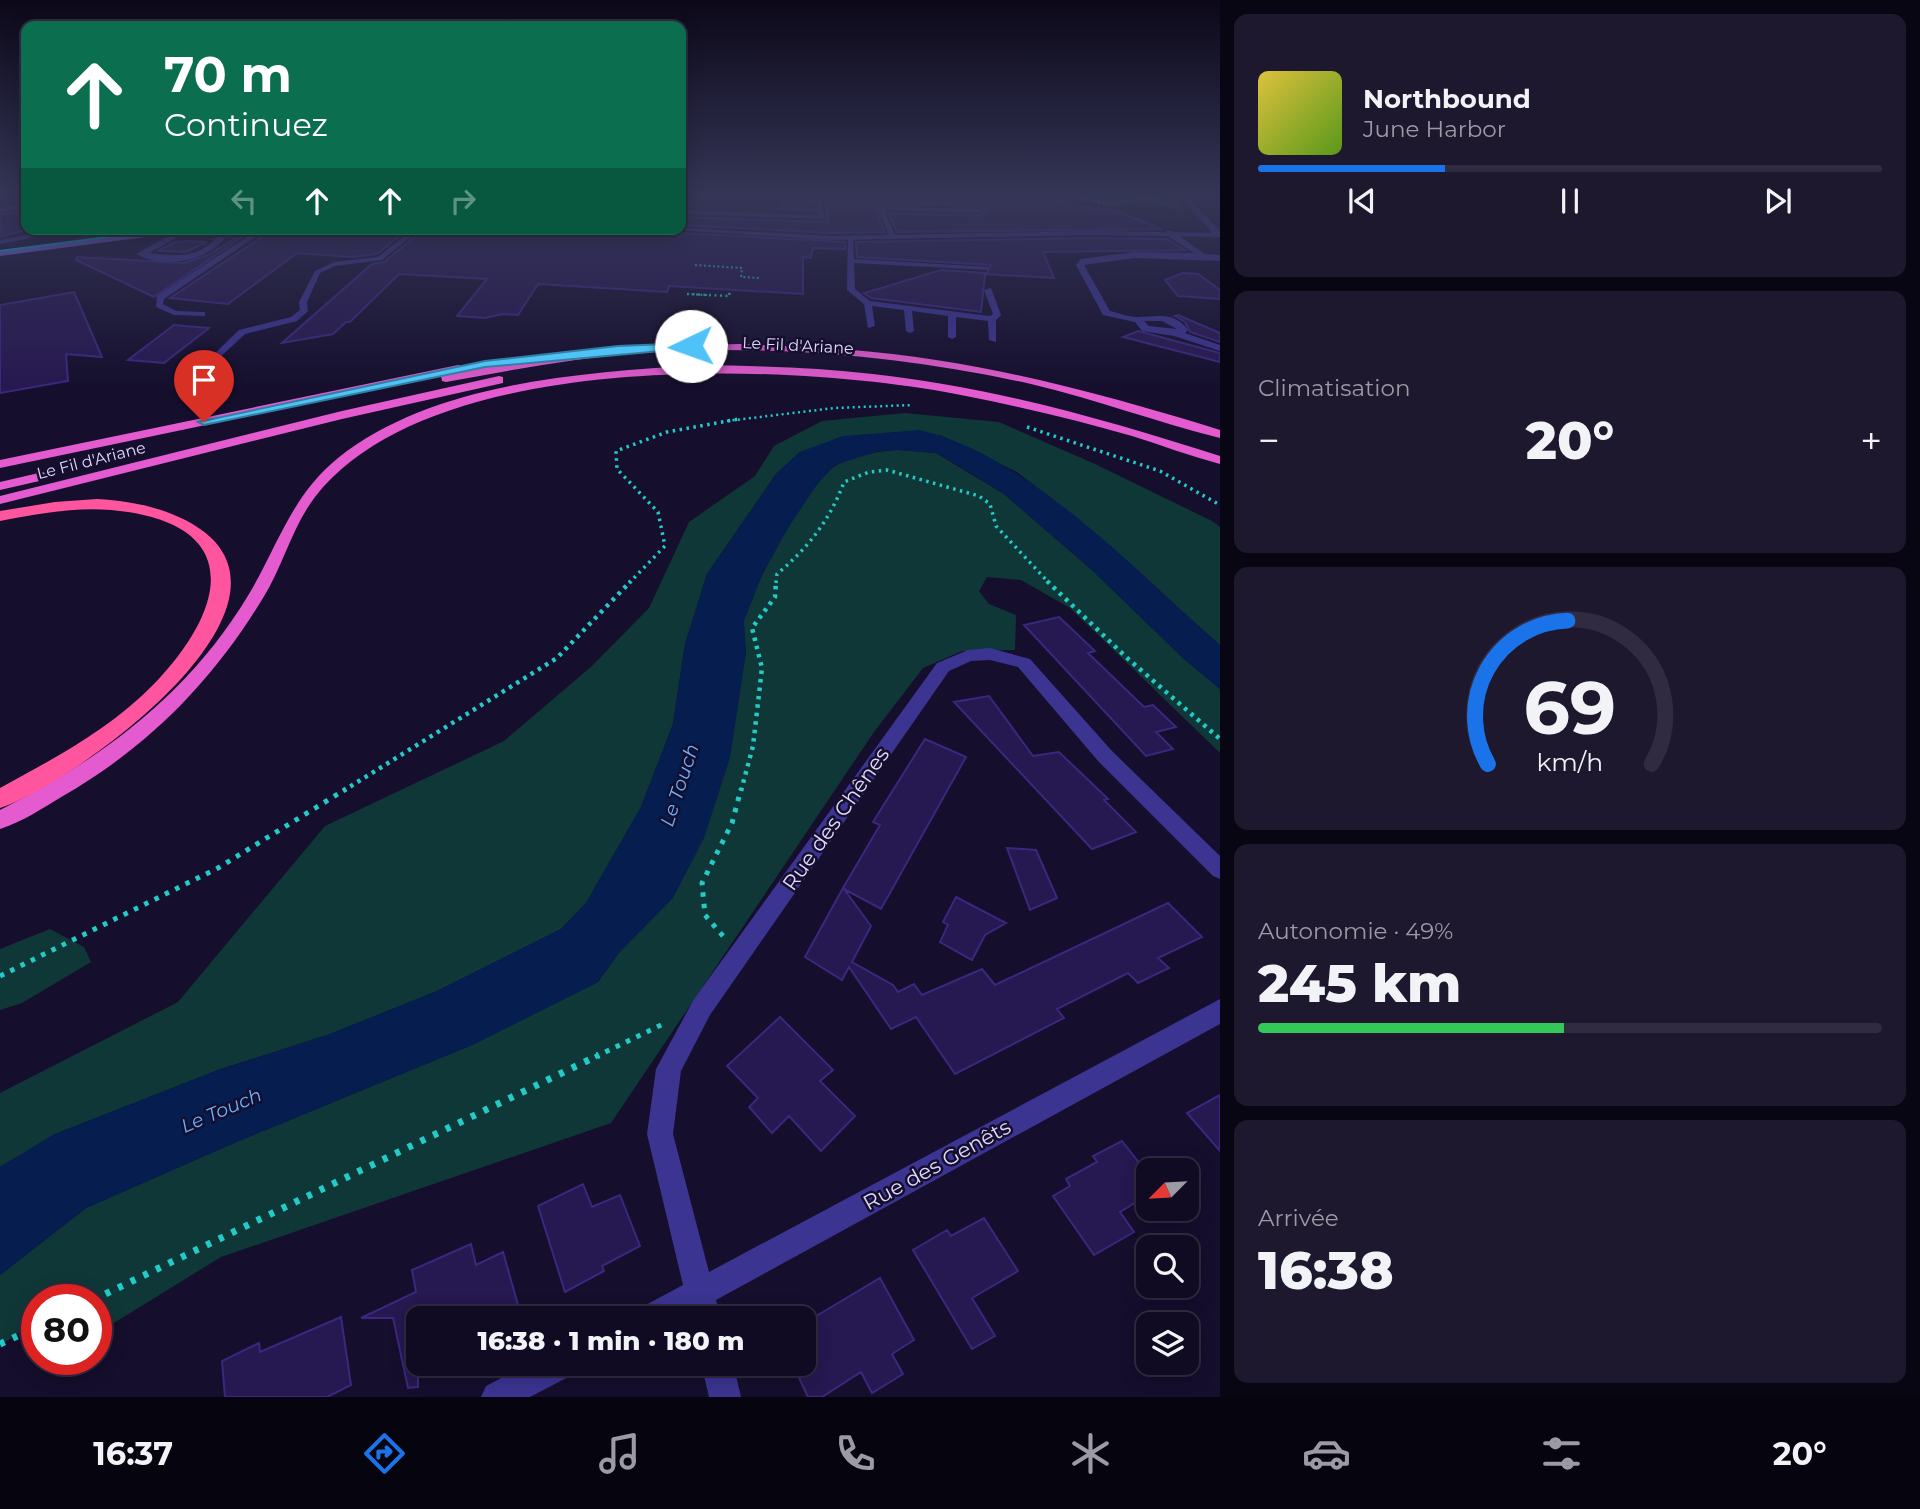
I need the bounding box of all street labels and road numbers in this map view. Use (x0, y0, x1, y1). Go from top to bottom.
street label: Le Fil d'Ariane (742, 333, 854, 358)
street label: Le Fil d'Ariane (35, 438, 147, 483)
street label: Rue des Chênes (777, 742, 894, 895)
street label: Rue des Genêts (859, 1114, 1015, 1215)

